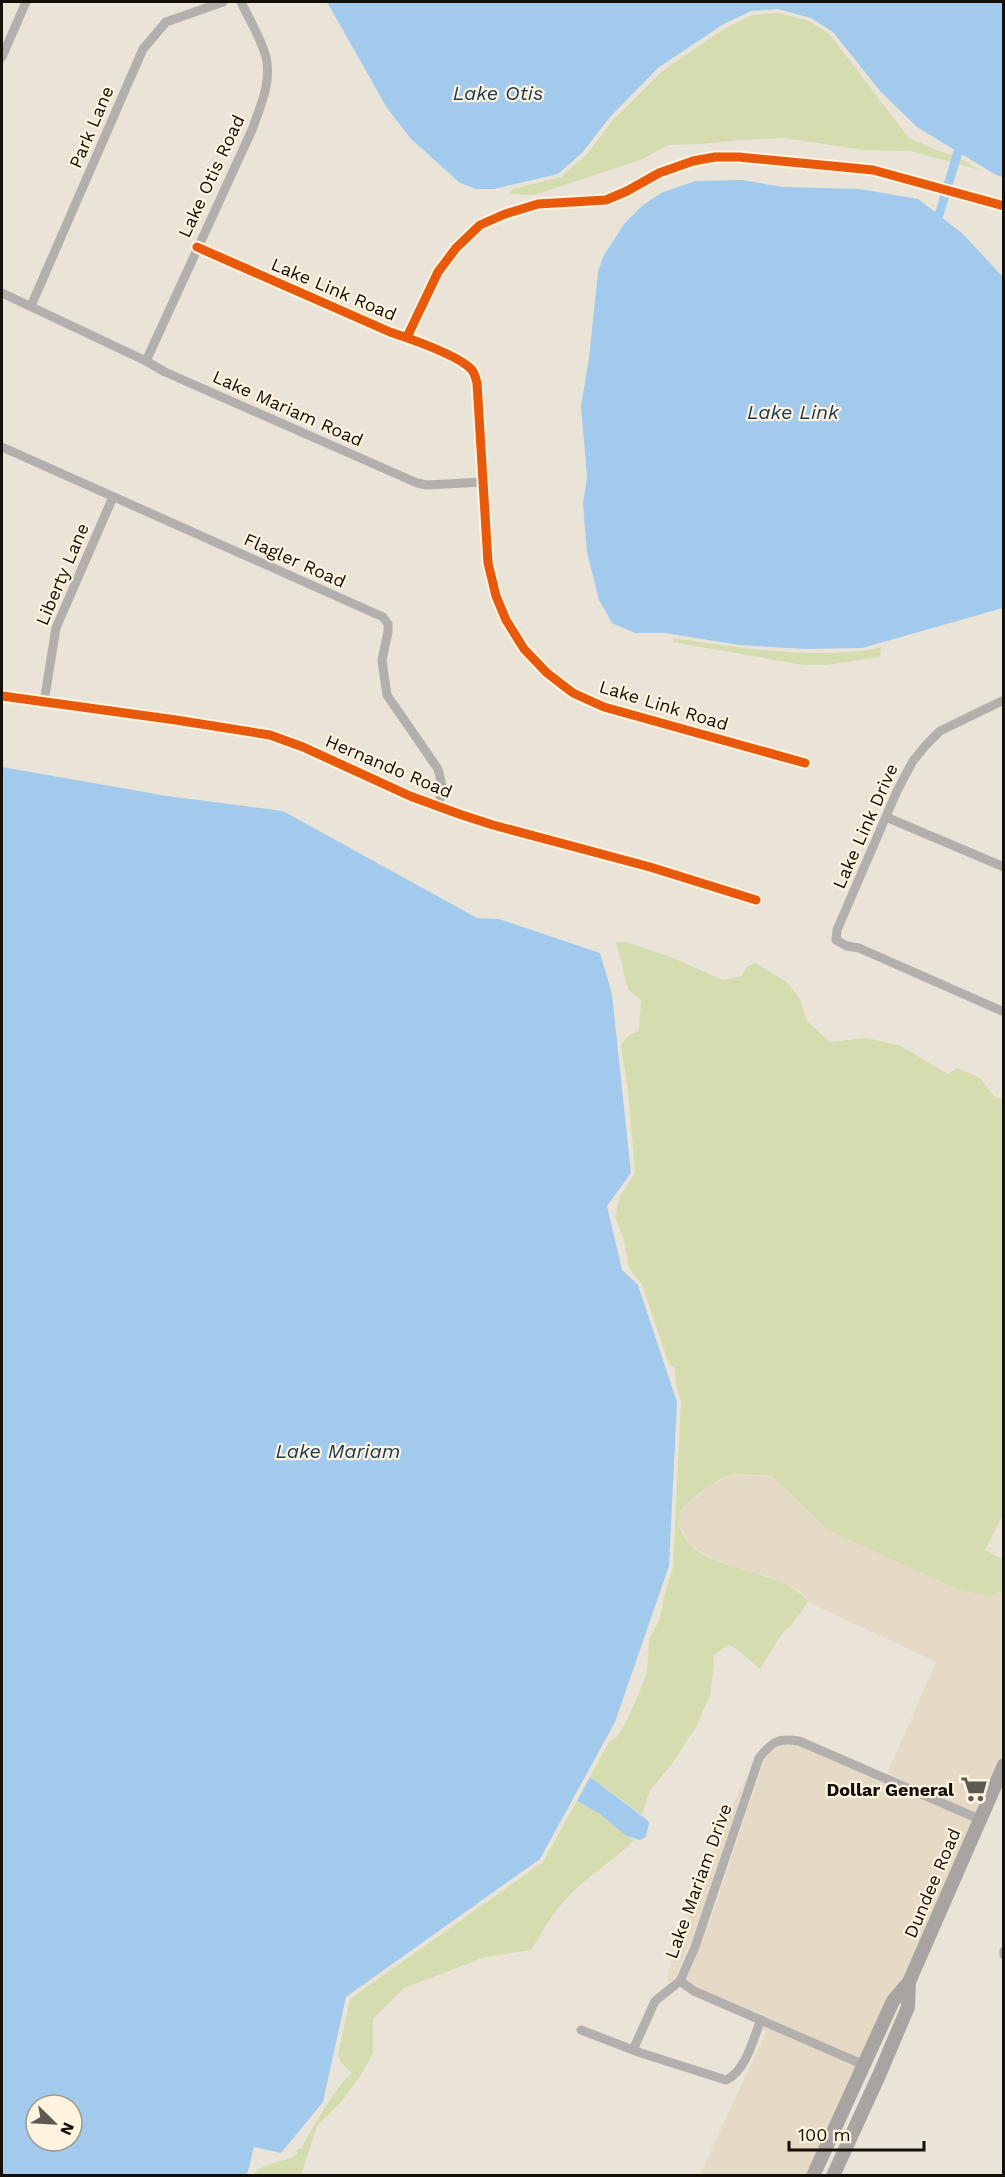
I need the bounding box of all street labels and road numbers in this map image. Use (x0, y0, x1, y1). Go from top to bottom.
street label: Park Lane (64, 83, 118, 171)
street label: Lake Otis Road (173, 111, 249, 241)
street label: Lake Link Road (268, 253, 400, 325)
street label: Lake Mariam Road (210, 365, 366, 451)
street label: Liberty Lane (31, 520, 93, 628)
street label: Flagler Road (241, 528, 349, 592)
street label: Lake Link Road (597, 675, 731, 735)
street label: Hernando Road (323, 730, 455, 802)
street label: Lake Link Drive (828, 760, 902, 892)
street label: Lake Mariam Drive (660, 1801, 736, 1961)
street label: Dundee Road (899, 1825, 965, 1941)

